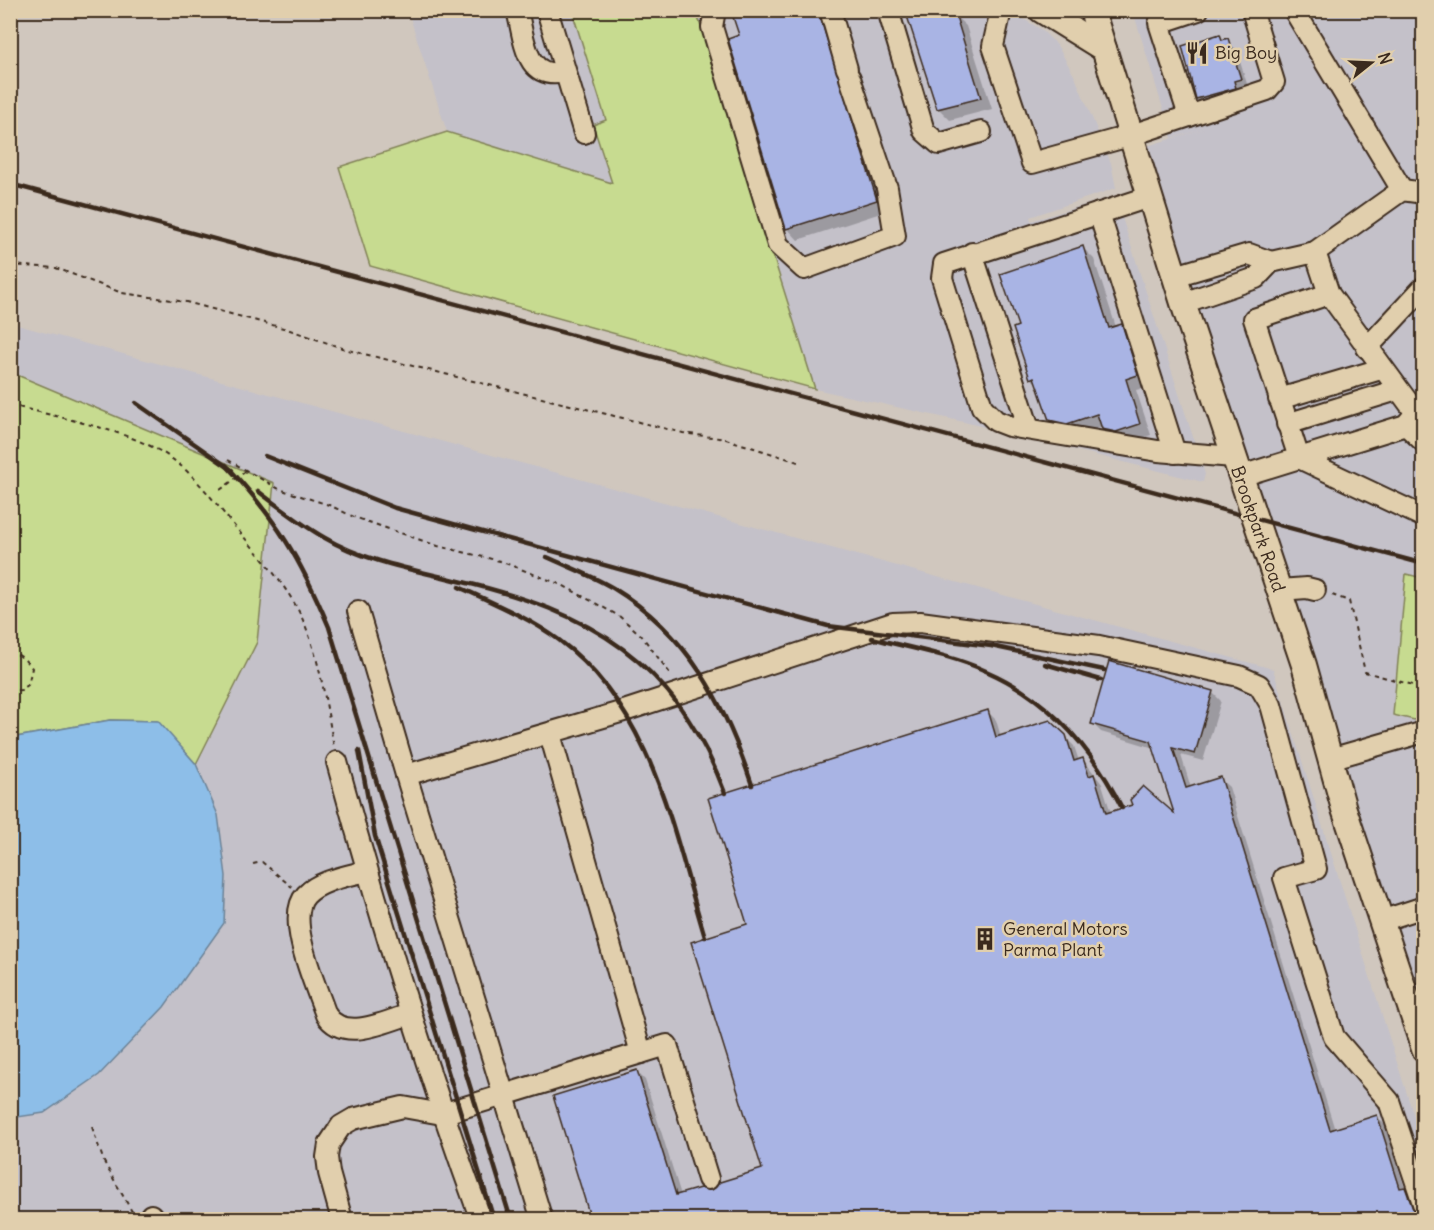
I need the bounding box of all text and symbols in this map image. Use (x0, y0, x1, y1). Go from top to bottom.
north arrow (1341, 33, 1401, 93)
restaurant icon: Big Boy (1184, 40, 1210, 66)
place label: Big Boy (1215, 41, 1277, 64)
text: N (1374, 50, 1396, 67)
street label: Brookpark Road (1226, 463, 1291, 595)
place label: General Motors Parma Plant (1003, 917, 1128, 961)
building icon: General Motors Parma Plant (972, 926, 998, 952)

